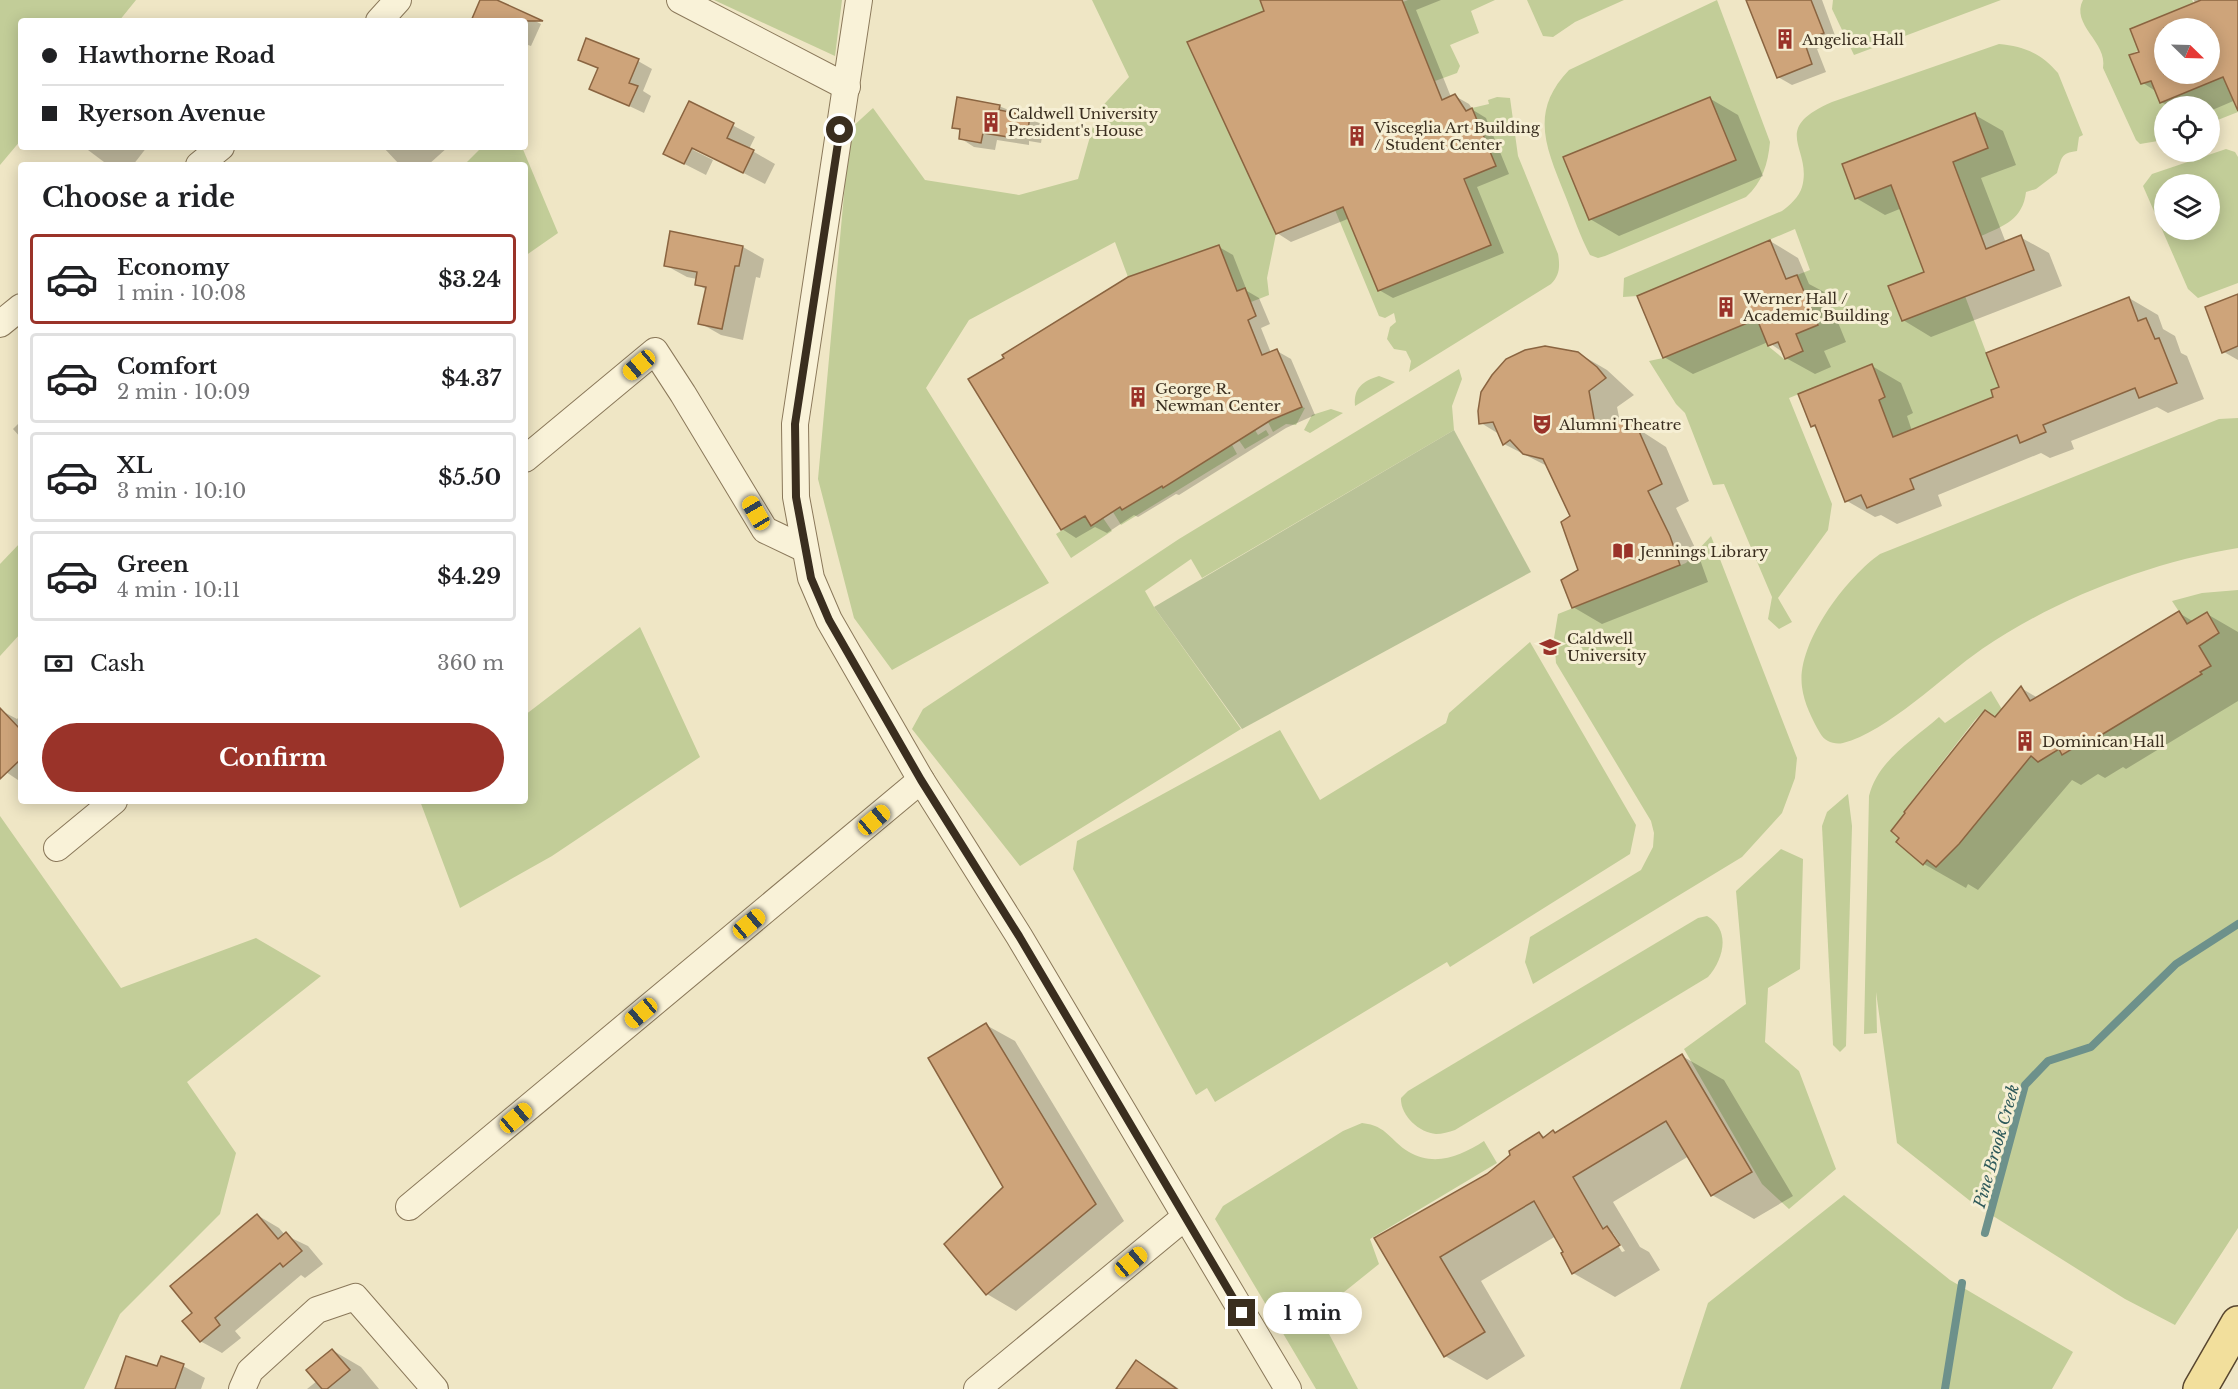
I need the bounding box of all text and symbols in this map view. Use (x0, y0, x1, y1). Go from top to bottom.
north arrow (2154, 18, 2220, 84)
map controls (2154, 18, 2220, 240)
building icon: Angelica Hall (1773, 27, 1797, 51)
place label: Angelica Hall (1801, 30, 1904, 49)
text: Hawthorne Road (78, 42, 275, 69)
button: locate (2154, 96, 2220, 162)
text: Ryerson Avenue (78, 100, 266, 127)
place label: Caldwell University President's House (1008, 104, 1158, 140)
building icon: Caldwell University President's House (979, 110, 1003, 134)
route start (826, 116, 853, 143)
place label: Visceglia Art Building / Student Center (1373, 118, 1541, 154)
building icon: Visceglia Art Building / Student Center (1345, 124, 1369, 148)
button: layers (2154, 174, 2220, 240)
text: Choose a ride (42, 181, 235, 214)
icon: car (45, 252, 99, 306)
text: Economy (117, 254, 229, 281)
text: $3.24 (438, 266, 501, 293)
text: 1 min · 10:08 (117, 281, 246, 305)
place label: Werner Hall / Academic Building (1742, 289, 1890, 325)
building icon: Werner Hall / Academic Building (1714, 295, 1738, 319)
car (619, 347, 659, 383)
icon: car (45, 351, 99, 405)
text: Comfort (117, 353, 217, 380)
text: $4.37 (441, 365, 501, 392)
place label: George R. Newman Center (1155, 379, 1282, 415)
text: 2 min · 10:09 (117, 380, 250, 404)
building icon: George R. Newman Center (1126, 385, 1150, 409)
theatre icon: Alumni Theatre (1530, 412, 1554, 436)
place label: Alumni Theatre (1558, 415, 1681, 434)
icon: car (45, 450, 99, 504)
text: XL (117, 452, 152, 479)
text: $5.50 (438, 464, 501, 491)
text: 3 min · 10:10 (117, 479, 246, 503)
car (739, 493, 773, 533)
library icon: Jennings Library (1611, 539, 1635, 563)
place label: Jennings Library (1638, 542, 1769, 561)
icon: car (45, 549, 99, 603)
text: Green (117, 551, 189, 578)
text: $4.29 (437, 563, 501, 590)
text: 4 min · 10:11 (117, 578, 240, 602)
place label: Caldwell University (1567, 629, 1647, 665)
school or university icon: Caldwell University (1538, 635, 1562, 659)
icon: cash (42, 647, 75, 680)
text: Cash (90, 650, 145, 677)
text: 360 m (437, 651, 504, 675)
button: Confirm (42, 723, 504, 792)
building icon: Dominican Hall (2013, 729, 2037, 753)
place label: Dominican Hall (2042, 732, 2165, 751)
car (854, 802, 894, 838)
car (729, 906, 769, 942)
car (621, 995, 661, 1031)
water label: Pine Brook Creek (1969, 1082, 2023, 1211)
car (496, 1100, 536, 1136)
car (1111, 1244, 1151, 1280)
callout: 1 min (1263, 1292, 1362, 1334)
route end (1228, 1299, 1255, 1326)
text: 1 min (1284, 1301, 1341, 1325)

